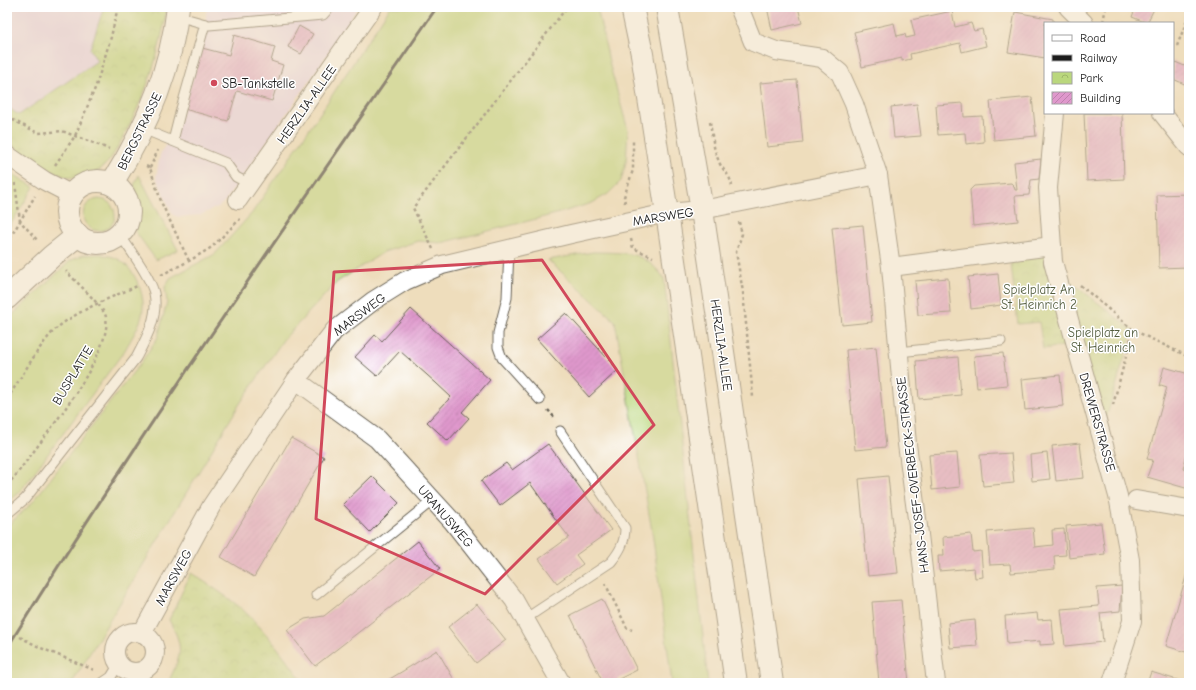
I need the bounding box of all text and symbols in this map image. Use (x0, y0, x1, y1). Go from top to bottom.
legend (1044, 22, 1174, 114)
text: Road (1080, 31, 1106, 45)
text: Railway (1080, 51, 1118, 65)
street label: HERZLIA-ALLEE (274, 62, 339, 147)
text: Park (1080, 71, 1103, 85)
place label: SB-Tankstelle (222, 76, 295, 91)
marker: SB-Tankstelle (209, 78, 219, 88)
street label: BERGSTRASSE (114, 90, 165, 172)
text: Building (1080, 91, 1121, 105)
street label: MARSWEG (631, 204, 695, 229)
park label: Spielplatz An St. Heinrich 2 (1001, 282, 1077, 312)
street label: MARSWEG (330, 290, 388, 339)
street label: HERZLIA-ALLEE (708, 298, 735, 392)
park label: Spielplatz an St. Heinrich (1068, 325, 1138, 355)
street label: BUSPLATTE (49, 343, 96, 408)
street label: DREWERSTRASSE (1076, 371, 1119, 473)
street label: HANS-JOSEF-OVERBECK-STRASSE (893, 376, 932, 574)
street label: URANUSWEG (415, 482, 477, 550)
street label: MARSWEG (152, 547, 195, 608)

